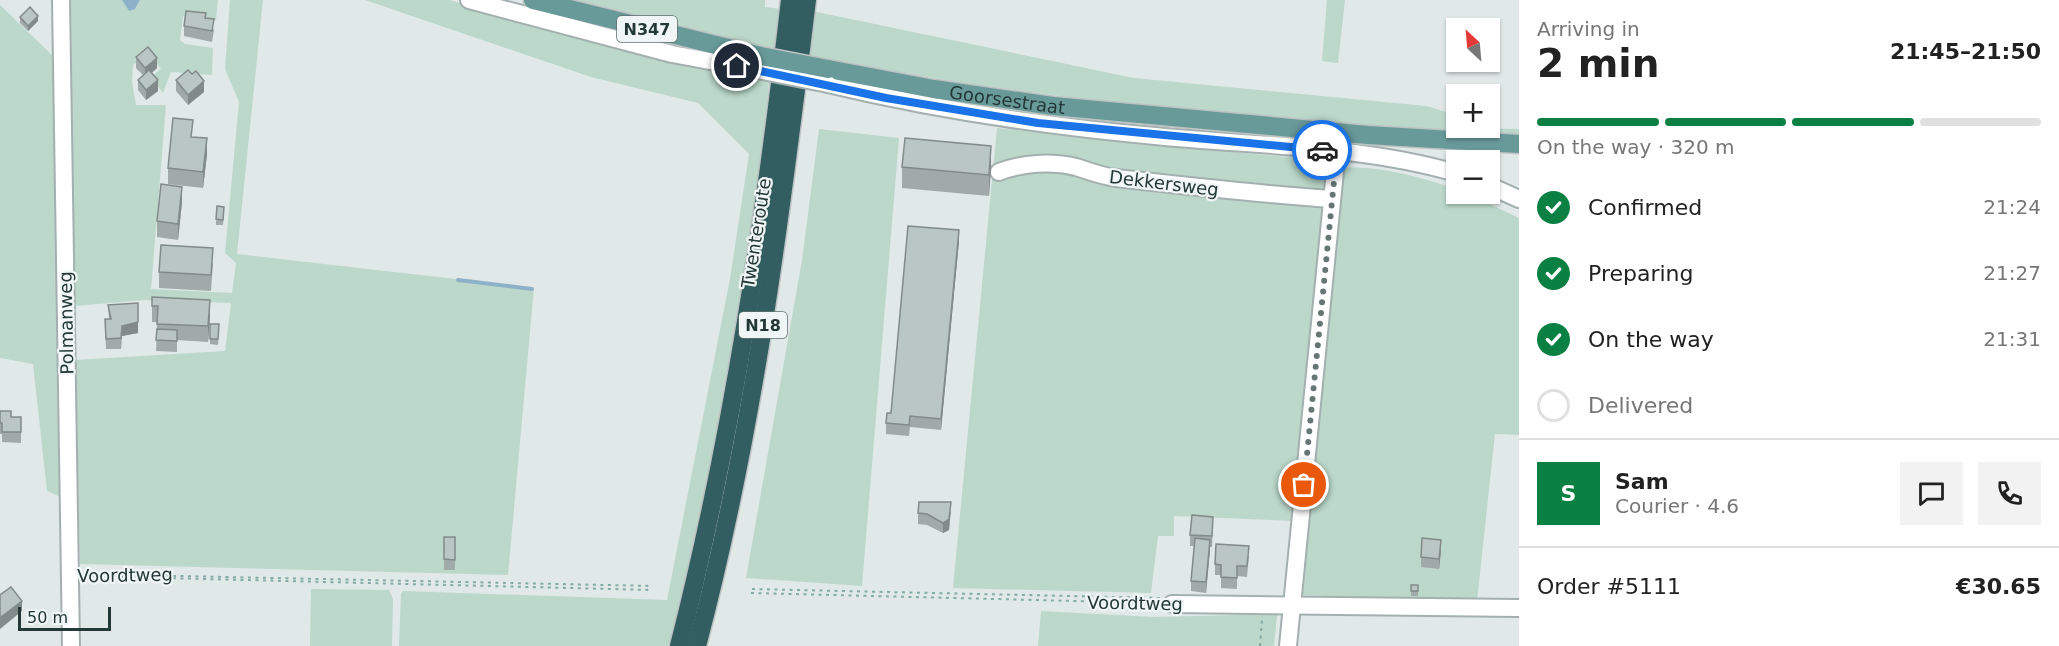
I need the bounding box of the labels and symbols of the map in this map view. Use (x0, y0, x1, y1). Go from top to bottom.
road number: N347 (617, 16, 677, 42)
north arrow (1446, 18, 1500, 72)
pin (711, 40, 762, 91)
street label: Goorsestraat (948, 81, 1066, 118)
courier (1292, 120, 1352, 180)
street label: Dekkersweg (1108, 166, 1220, 200)
street label: Twenteroute (737, 177, 775, 290)
street label: Polmanweg (55, 271, 77, 375)
road number: N18 (739, 312, 787, 338)
pin (1278, 459, 1329, 510)
street label: Voordtweg (77, 564, 173, 586)
street label: Voordtweg (1087, 592, 1183, 614)
scale bar (18, 604, 111, 632)

